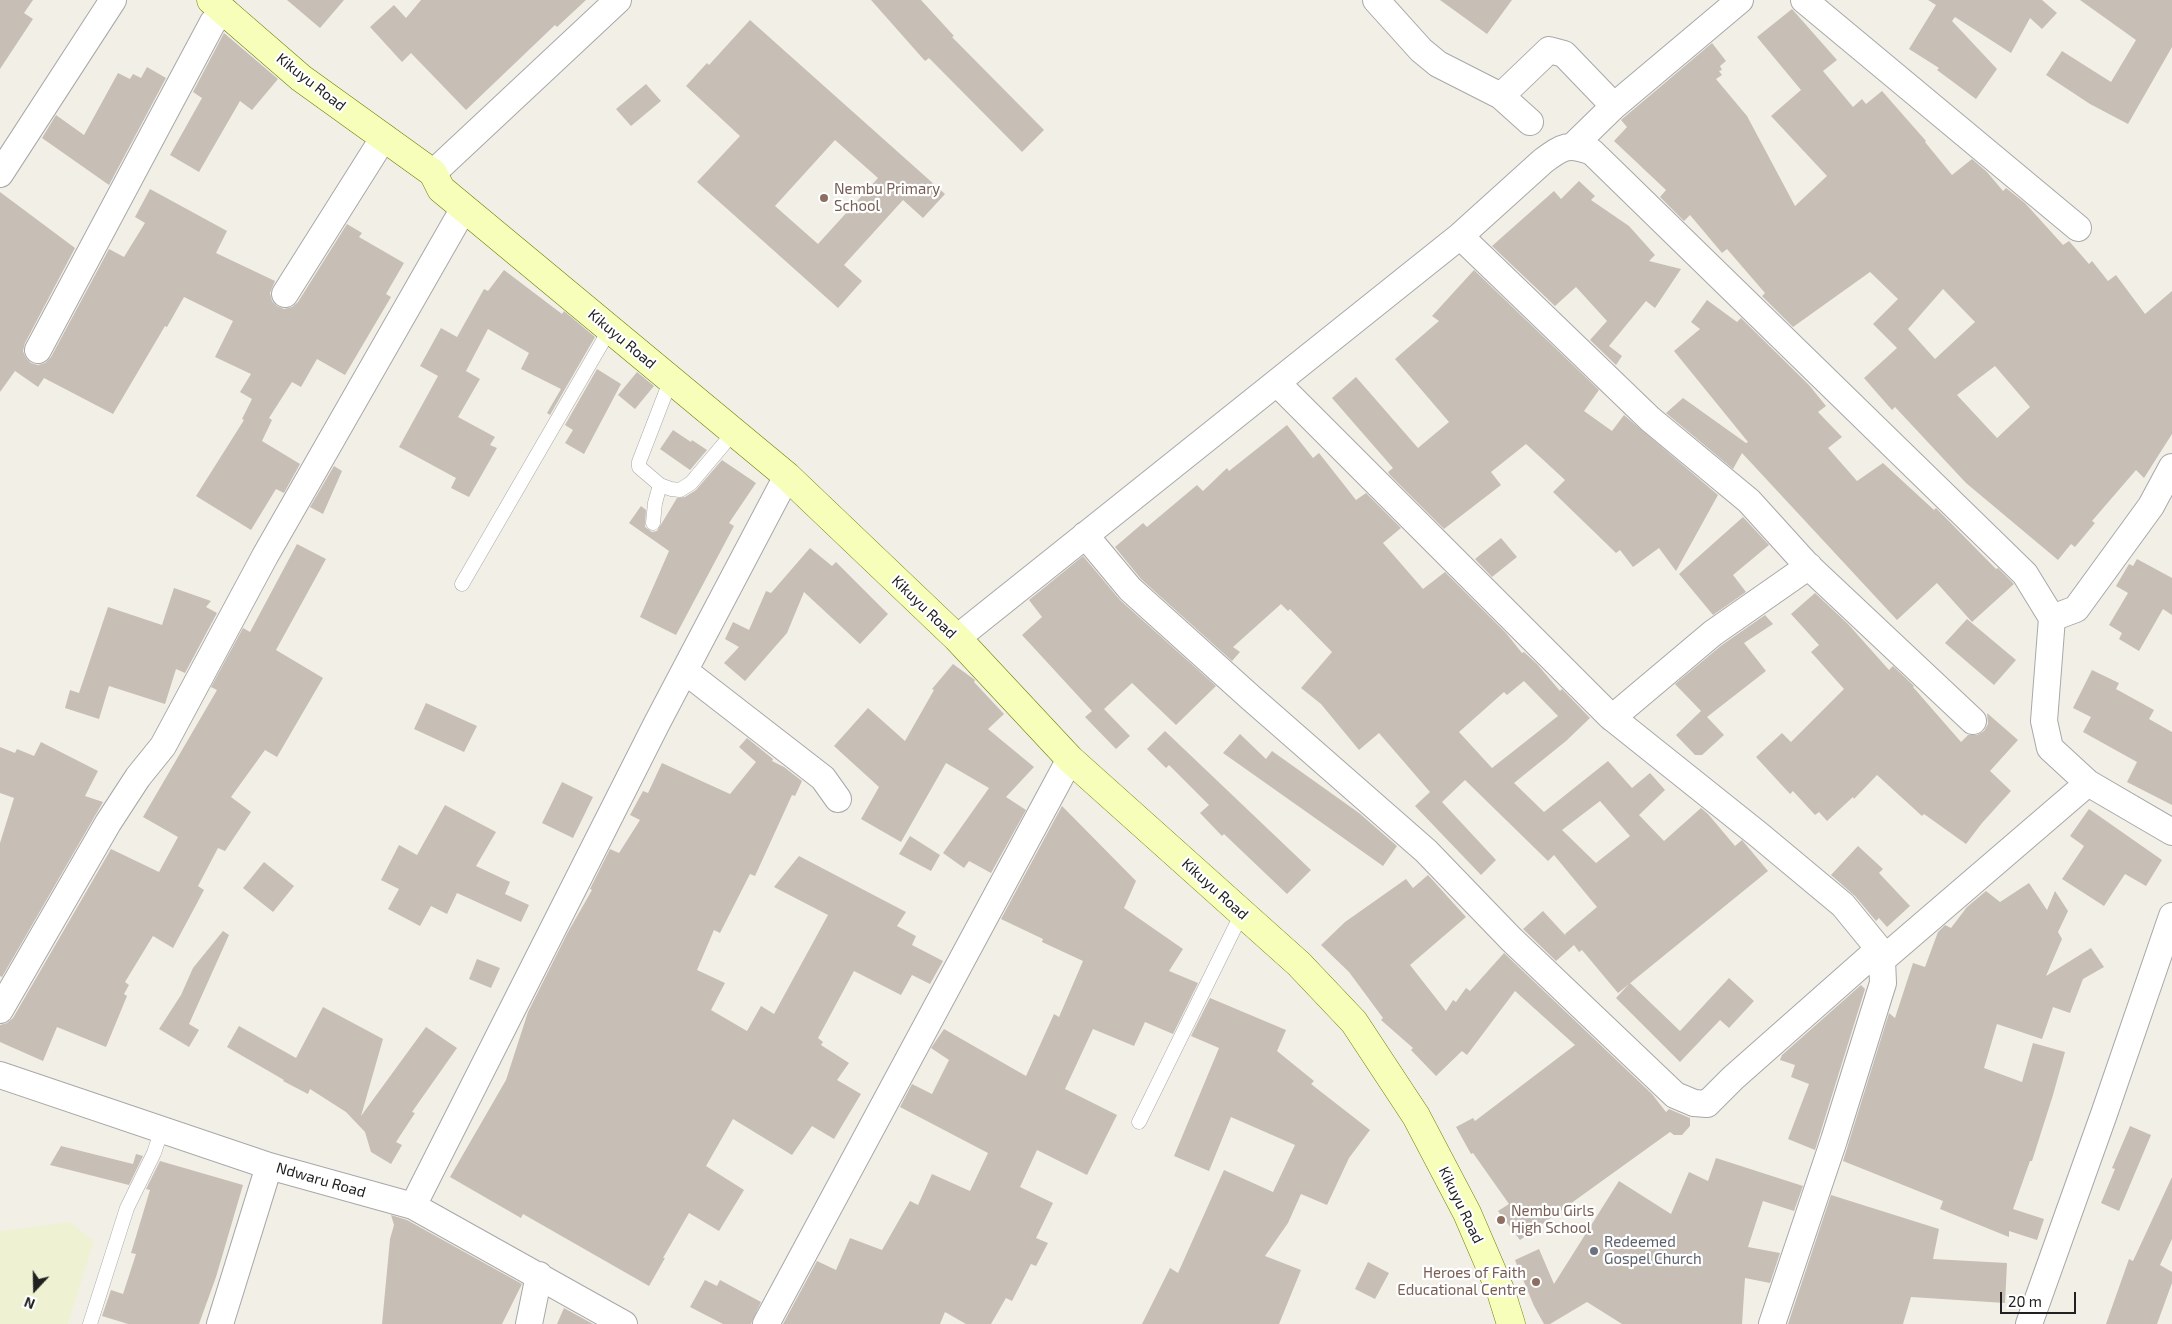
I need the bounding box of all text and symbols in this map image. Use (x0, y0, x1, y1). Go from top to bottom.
street label: Kikuyu Road (273, 49, 349, 115)
place label: Nembu Primary School (834, 180, 940, 215)
marker: Nembu Primary School (818, 192, 830, 204)
street label: Kikuyu Road (584, 305, 660, 373)
street label: Kikuyu Road (888, 572, 960, 642)
street label: Kikuyu Road (1178, 854, 1252, 924)
street label: Ndwaru Road (274, 1159, 368, 1201)
street label: Kikuyu Road (1435, 1164, 1487, 1246)
place label: Nembu Girls High School (1511, 1202, 1594, 1237)
marker: Nembu Girls High School (1495, 1214, 1507, 1226)
place label: Redeemed Gospel Church (1604, 1233, 1702, 1268)
marker: Redeemed Gospel Church (1588, 1245, 1600, 1257)
north arrow (10, 1264, 60, 1314)
place label: Heroes of Faith Educational Centre (1397, 1264, 1526, 1299)
marker: Heroes of Faith Educational Centre (1530, 1276, 1542, 1288)
scale bar (2002, 1282, 2078, 1314)
text: 20 m (2008, 1292, 2042, 1310)
text: N (22, 1294, 37, 1313)

